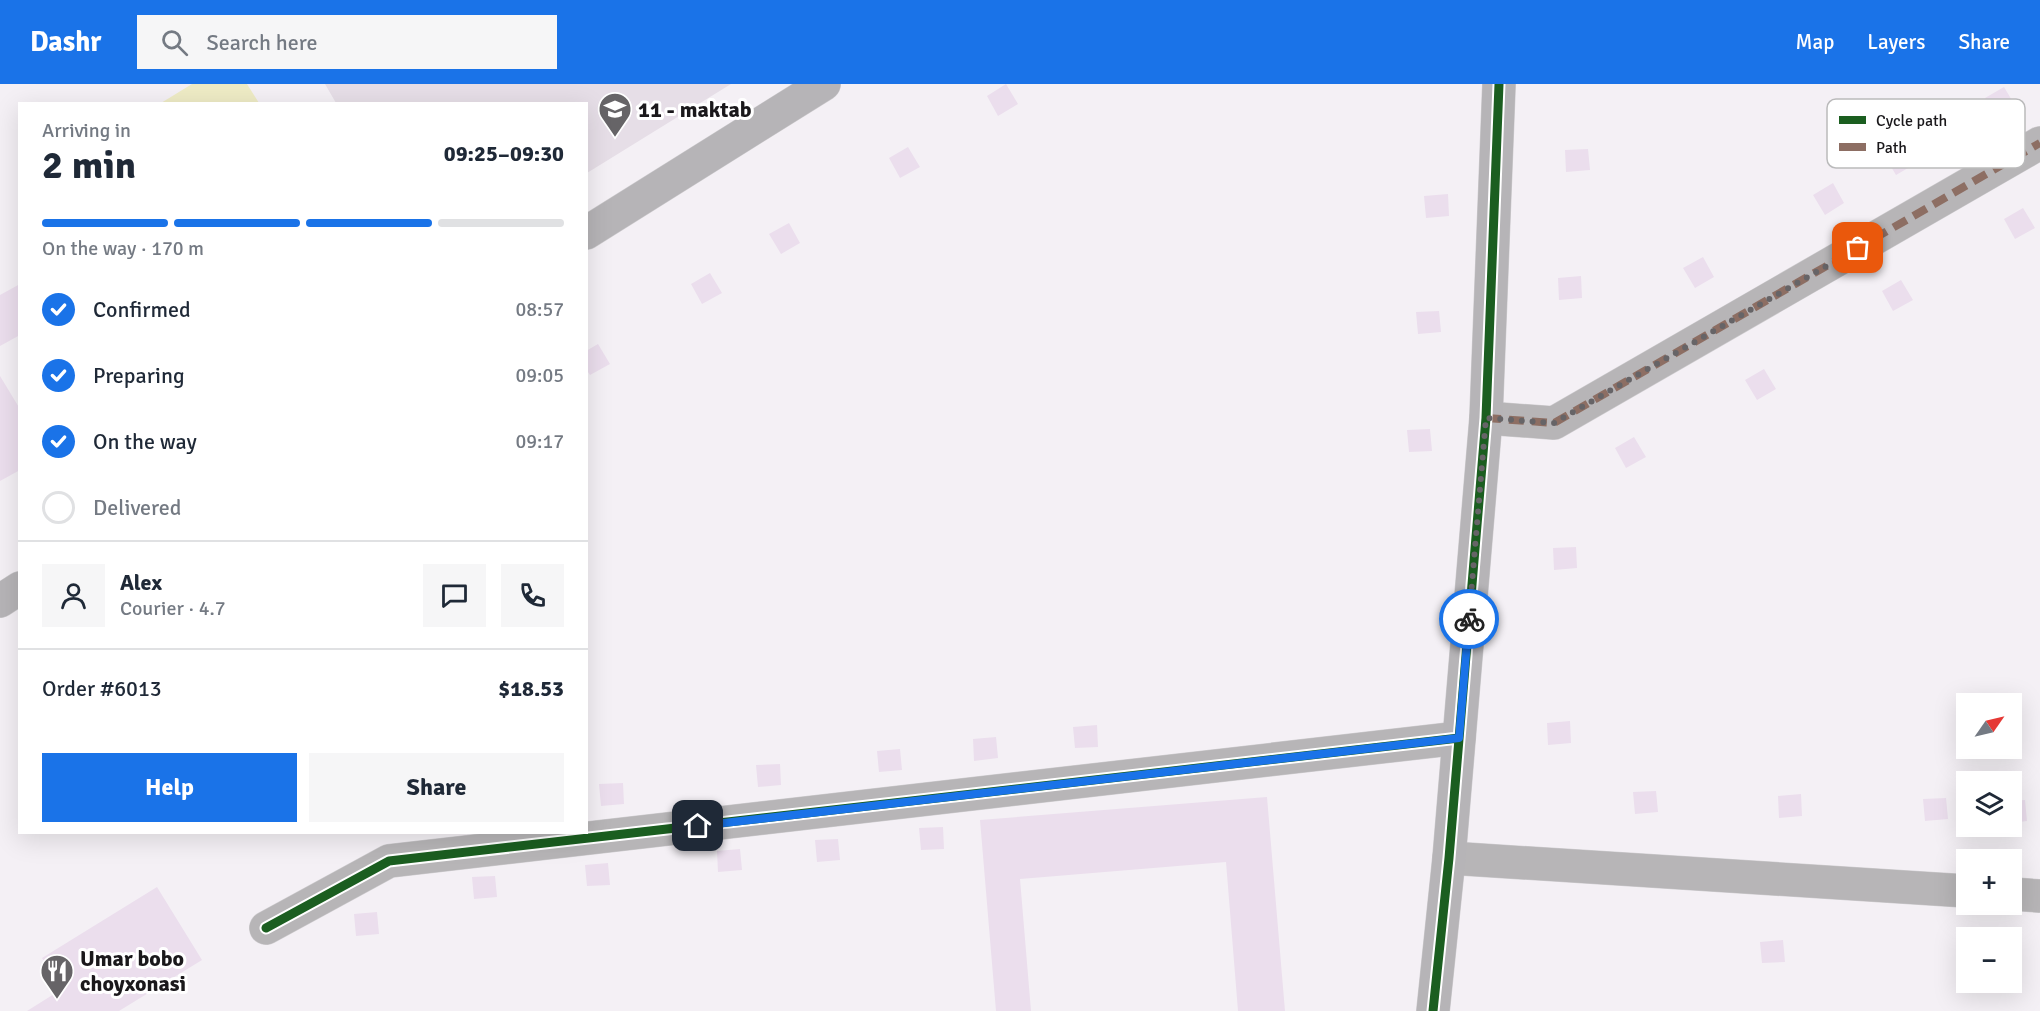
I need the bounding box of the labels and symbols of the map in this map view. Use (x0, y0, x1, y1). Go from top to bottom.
school or university icon: 11 - maktab (597, 91, 633, 138)
place label: 11 - maktab (638, 96, 752, 123)
legend (1827, 99, 2025, 168)
text: Cycle path (1876, 111, 1947, 131)
text: Path (1876, 138, 1907, 158)
pin (1832, 222, 1883, 273)
courier (1439, 589, 1499, 649)
north arrow (1956, 693, 2022, 759)
pin (672, 800, 723, 851)
place label: Umar bobo choyxonasi (80, 945, 186, 997)
restaurant icon: Umar bobo choyxonasi (39, 953, 75, 1000)

